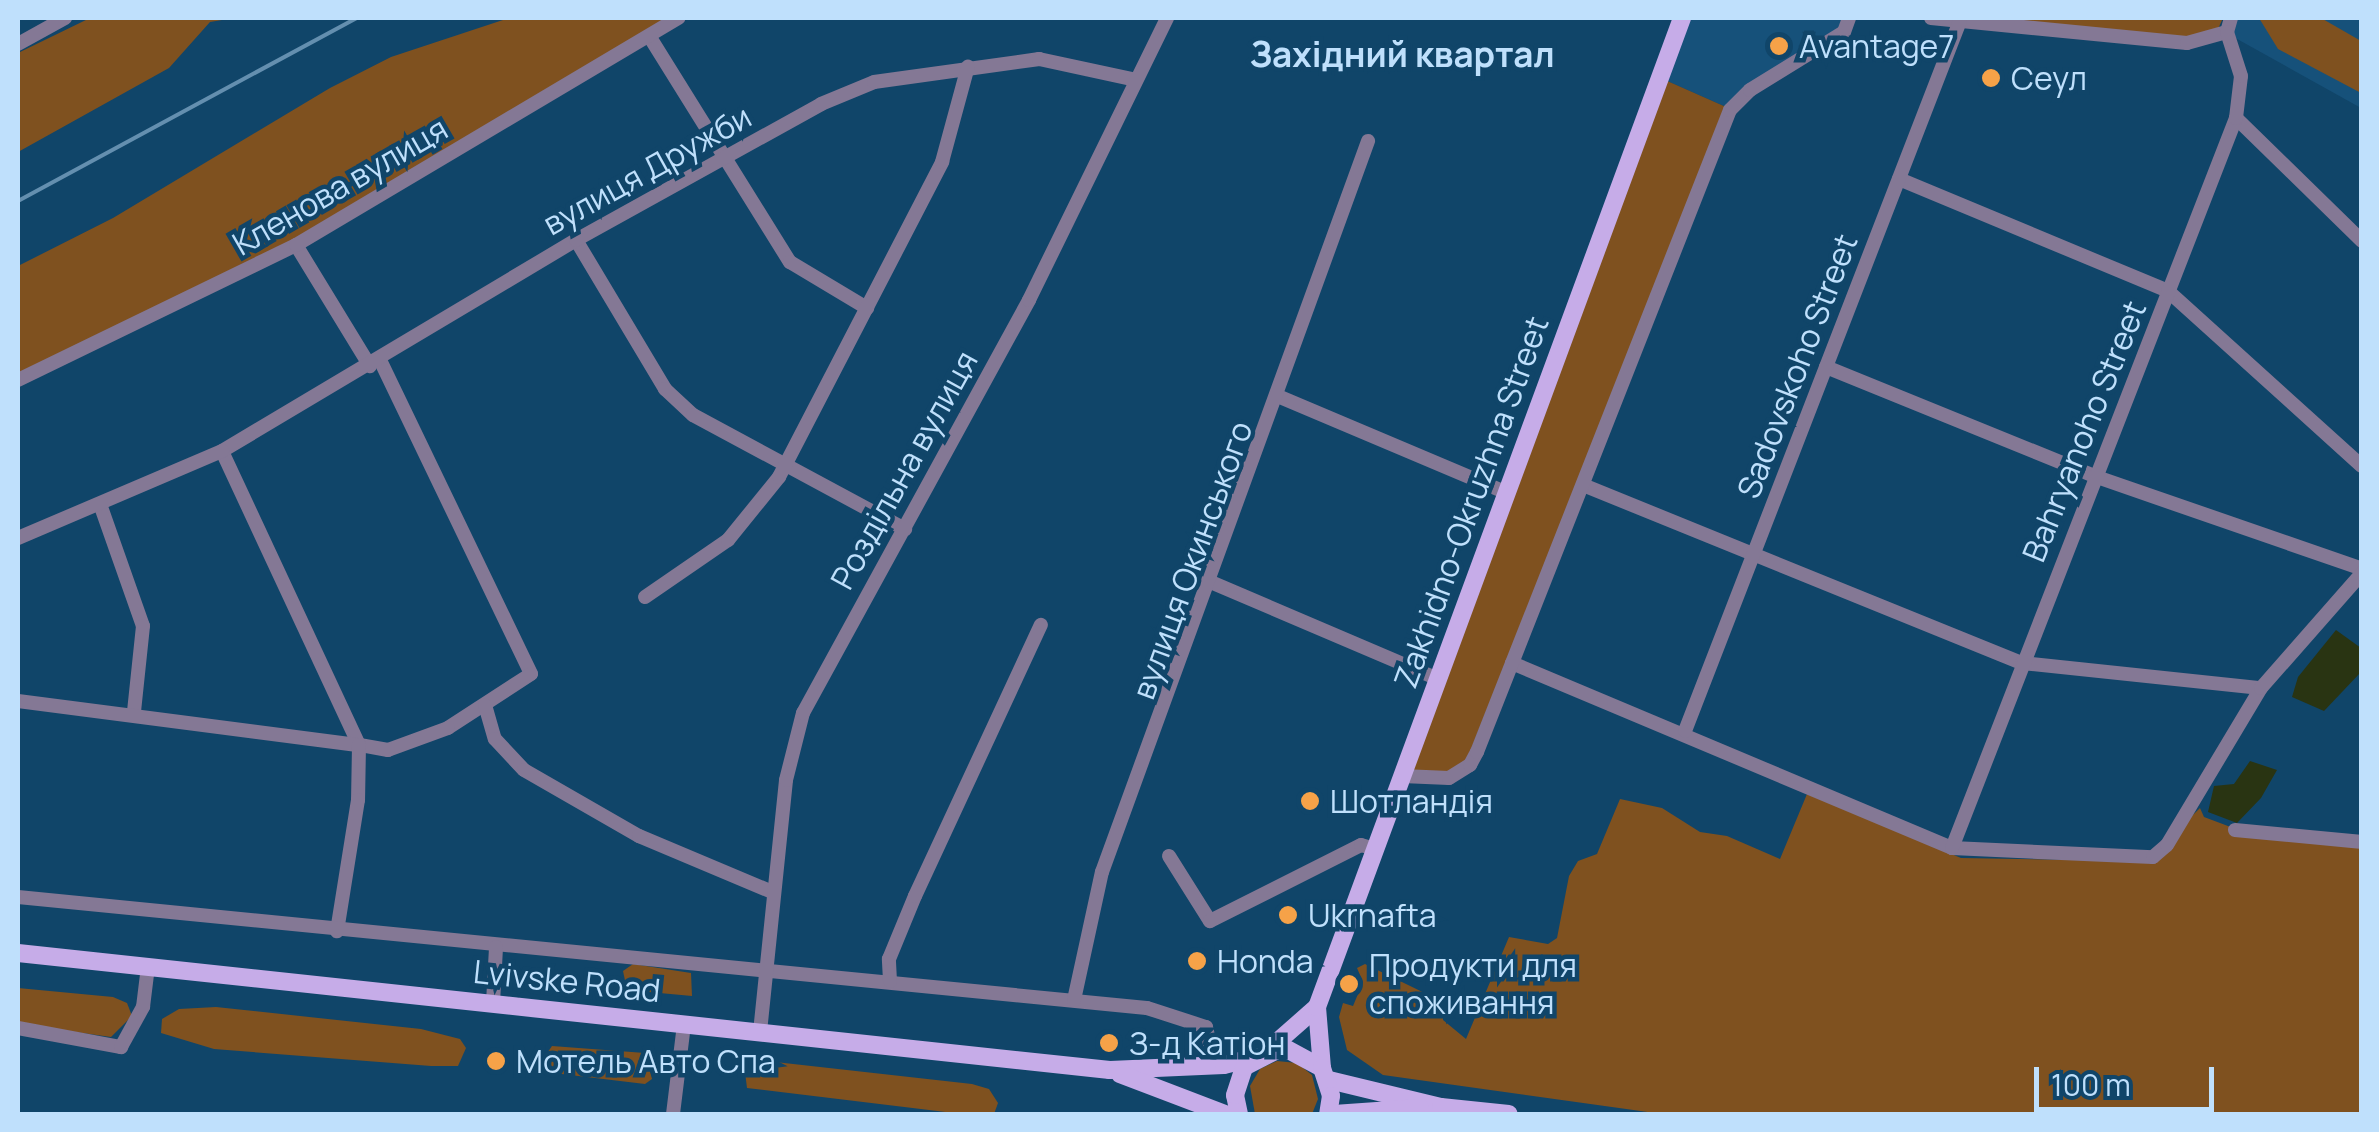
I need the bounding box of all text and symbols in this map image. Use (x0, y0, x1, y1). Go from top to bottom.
place label: Avantage7 (1799, 27, 1954, 65)
district label: Західний квартал (1249, 33, 1555, 75)
marker: Avantage7 (1768, 35, 1790, 57)
place label: Сеул (2011, 59, 2087, 97)
marker: Сеул (1980, 67, 2002, 89)
street label: вулиця Дружби (536, 97, 758, 243)
street label: Кленова вулиця (226, 109, 454, 263)
street label: Sadovskoho Street (1729, 228, 1865, 504)
street label: Bahryanoho Street (2014, 295, 2154, 567)
street label: Zakhidno-Okruzhna Street (1386, 311, 1556, 693)
street label: Роздільна вулиця (823, 344, 985, 596)
street label: вулиця Окинського (1124, 416, 1260, 704)
place label: Шотландія (1330, 782, 1493, 820)
marker: Шотландія (1299, 790, 1321, 812)
place label: Ukrnafta (1308, 896, 1437, 934)
marker: Ukrnafta (1277, 904, 1299, 926)
place label: Honda (1217, 942, 1313, 980)
place label: Продукти для споживання (1369, 947, 1577, 1022)
marker: Honda (1186, 950, 1208, 972)
street label: Lvivske Road (472, 952, 662, 1010)
marker: Продукти для споживання (1338, 973, 1360, 995)
place label: З-д Катіон (1129, 1024, 1285, 1062)
marker: З-д Катіон (1098, 1032, 1120, 1054)
place label: Мотель Авто Спа (516, 1042, 776, 1080)
scale bar (2039, 1047, 2219, 1109)
marker: Мотель Авто Спа (485, 1050, 507, 1072)
text: 100 m (2051, 1064, 2131, 1105)

